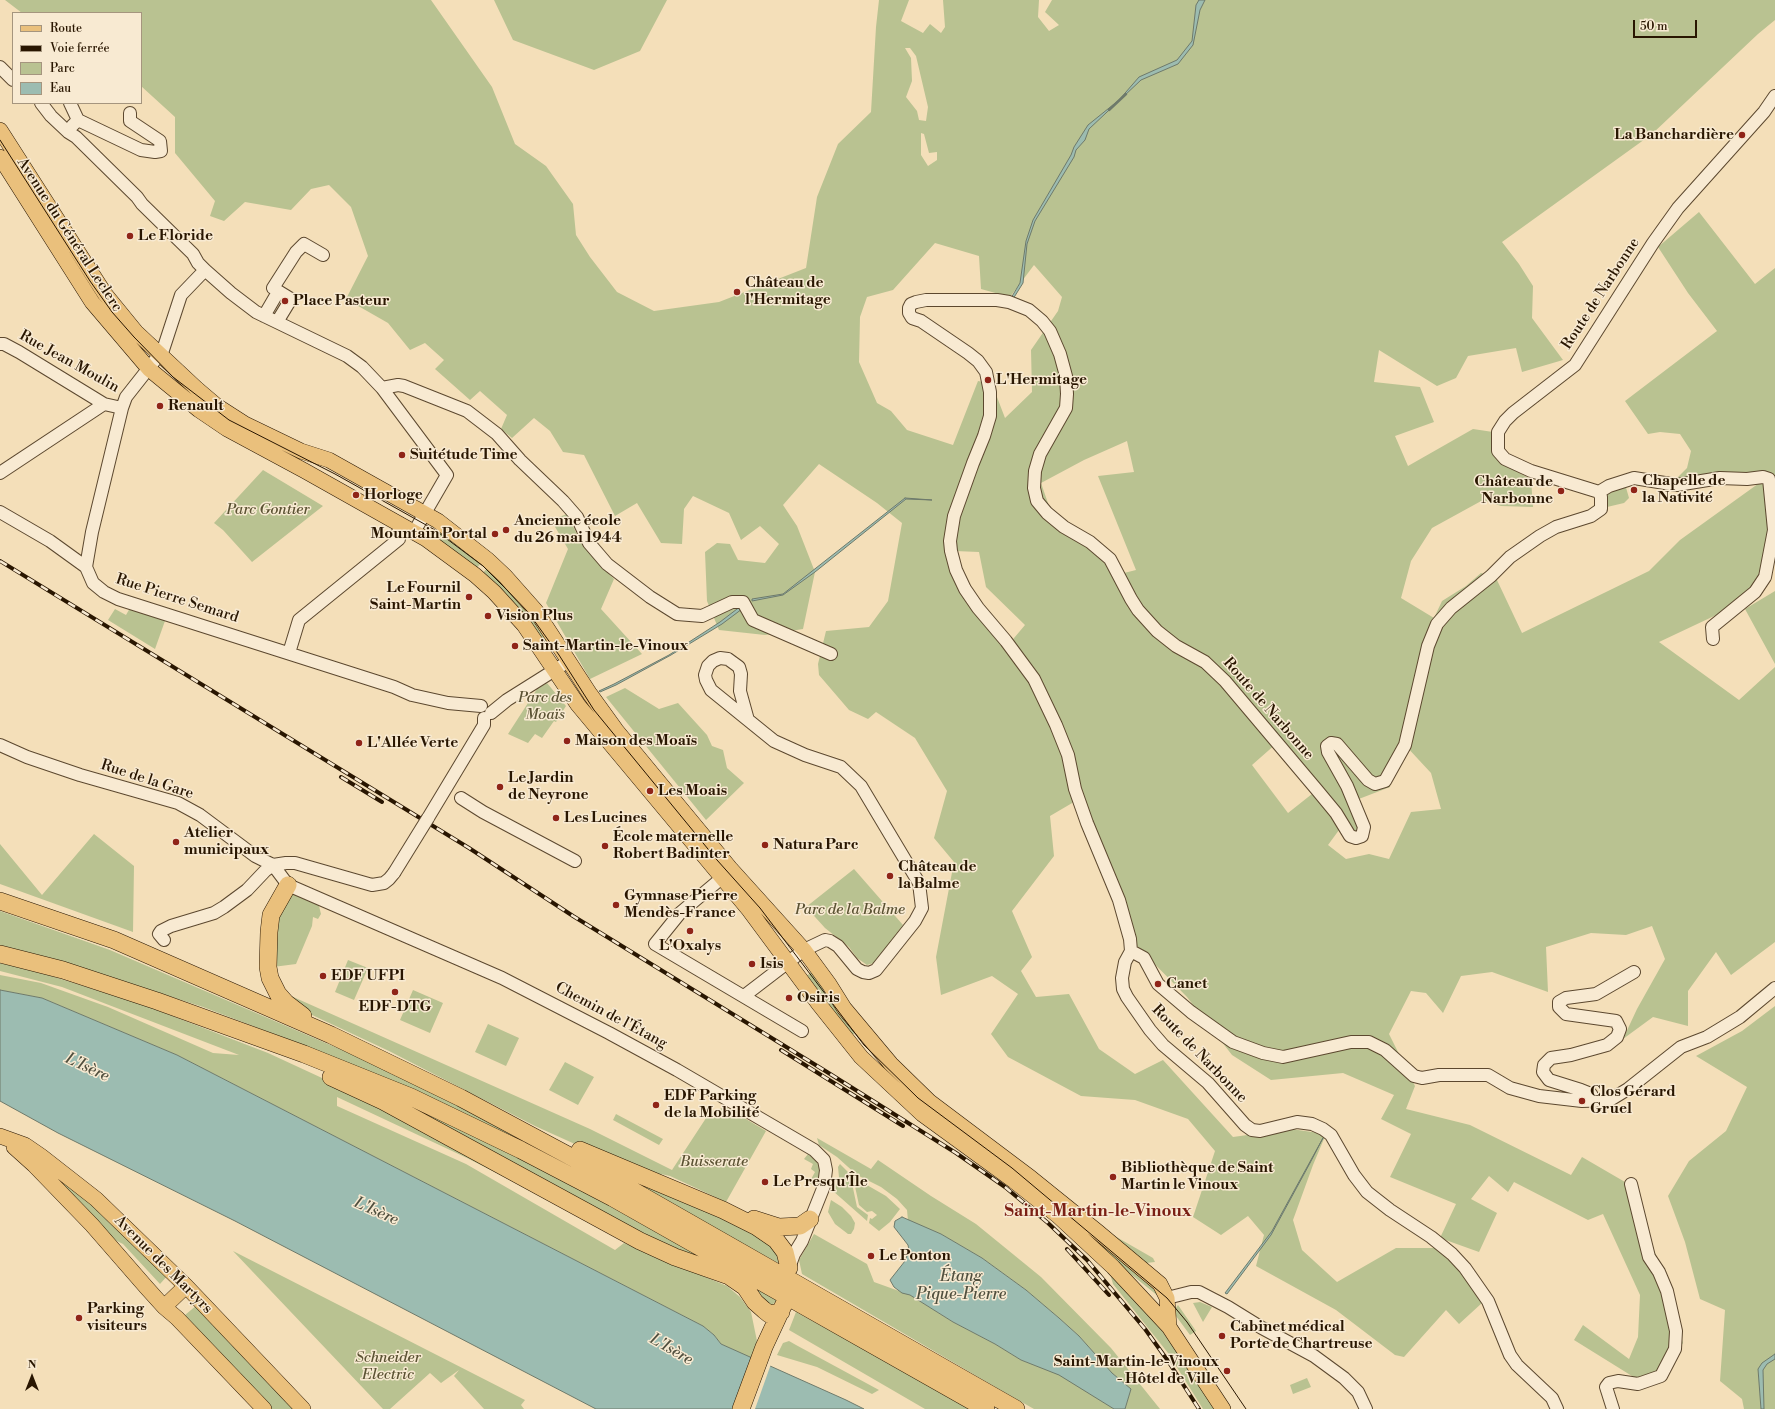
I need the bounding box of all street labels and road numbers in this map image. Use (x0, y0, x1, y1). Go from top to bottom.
street label: Avenue du Général Leclerc (12, 155, 126, 315)
street label: Route de Narbonne (1558, 235, 1644, 353)
street label: Rue Jean Moulin (16, 327, 122, 397)
street label: Rue Pierre Semard (113, 571, 241, 627)
street label: Route de Narbonne (1219, 654, 1317, 764)
street label: Rue de la Gare (98, 757, 196, 803)
street label: Chemin de l'Étang (552, 979, 670, 1053)
street label: Route de Narbonne (1148, 1001, 1250, 1107)
street label: Avenue des Martyrs (110, 1212, 216, 1318)

